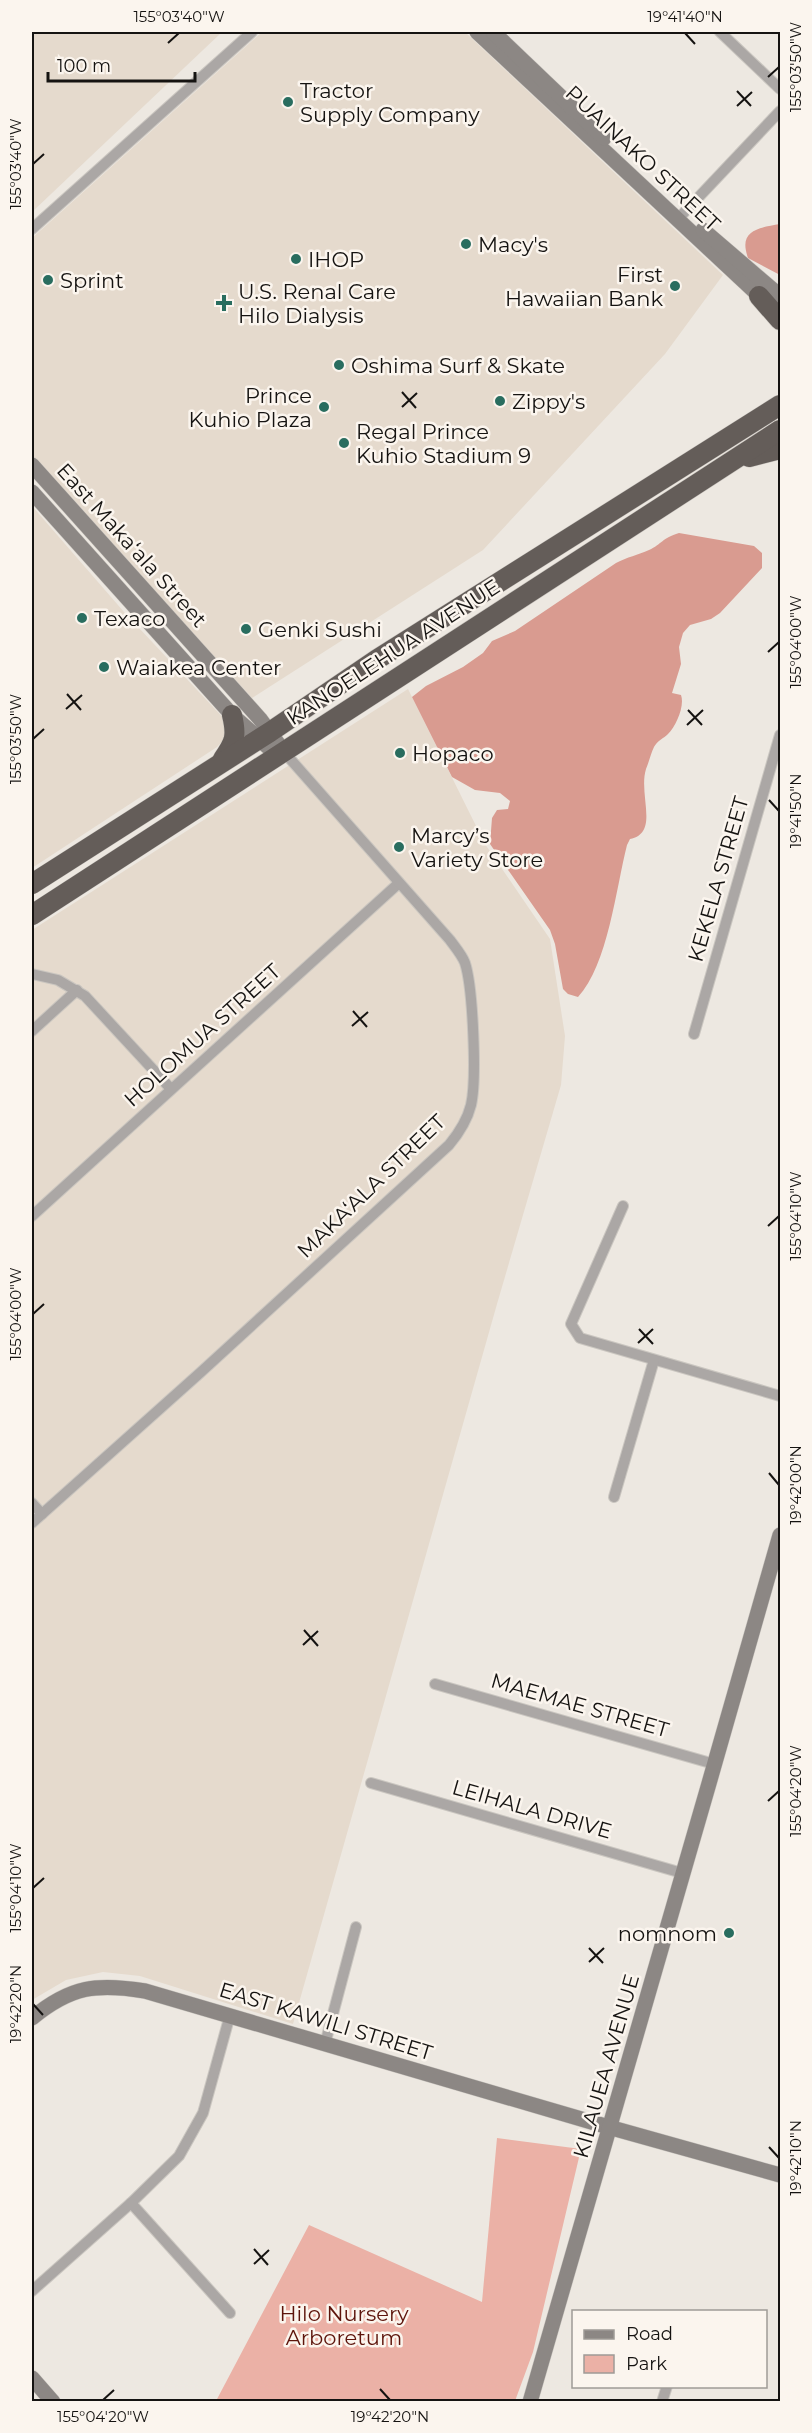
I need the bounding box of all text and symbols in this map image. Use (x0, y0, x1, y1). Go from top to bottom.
text: 155°03'40"W (133, 7, 225, 26)
text: 19°41'40"N (647, 7, 723, 26)
text: 155°03'50"W (786, 21, 805, 112)
scale bar (48, 45, 195, 83)
text: 100 m (57, 55, 111, 77)
place label: Tractor Supply Company (300, 78, 480, 127)
street label: PUAINAKO STREET (561, 80, 725, 236)
marker: Tractor Supply Company (281, 95, 295, 109)
text: 155°03'40"W (6, 118, 25, 210)
place label: Macy's (478, 232, 548, 257)
marker: Macy's (459, 237, 473, 251)
place label: IHOP (308, 247, 364, 272)
marker: IHOP (289, 252, 303, 266)
place label: First Hawaiian Bank (505, 262, 663, 311)
place label: Sprint (60, 268, 124, 293)
marker: Sprint (41, 273, 55, 287)
place label: U.S. Renal Care Hilo Dialysis (238, 279, 396, 328)
marker: First Hawaiian Bank (668, 279, 682, 293)
marker: U.S. Renal Care Hilo Dialysis (215, 294, 233, 312)
place label: Oshima Surf & Skate (351, 353, 565, 378)
marker: Oshima Surf & Skate (332, 358, 346, 372)
place label: Prince Kuhio Plaza (189, 383, 312, 432)
place label: Zippy's (512, 389, 585, 414)
marker: Zippy's (493, 394, 507, 408)
marker: Prince Kuhio Plaza (317, 400, 331, 414)
place label: Regal Prince Kuhio Stadium 9 (356, 419, 531, 468)
marker: Regal Prince Kuhio Stadium 9 (337, 436, 351, 450)
street label: East Makaʻala Street (52, 458, 212, 632)
street label: KANOELEHUA AVENUE (282, 574, 504, 730)
text: 155°04'00"W (786, 595, 805, 689)
place label: Texaco (94, 606, 165, 631)
marker: Texaco (75, 611, 89, 625)
place label: Genki Sushi (258, 617, 382, 642)
marker: Genki Sushi (239, 622, 253, 636)
place label: Waiakea Center (116, 655, 282, 680)
marker: Waiakea Center (97, 660, 111, 674)
text: 155°03'50"W (6, 693, 25, 784)
place label: Hopaco (412, 741, 494, 766)
marker: Hopaco (393, 746, 407, 760)
text: 19°41'50"N (786, 774, 805, 848)
street label: KEKELA STREET (682, 793, 754, 965)
place label: Marcy’s Variety Store (411, 823, 543, 872)
marker: Marcy’s Variety Store (392, 840, 406, 854)
street label: HOLOMUA STREET (119, 958, 285, 1112)
street label: MAKA‘ALA STREET (292, 1109, 450, 1263)
text: 155°04'10"W (786, 1171, 805, 1261)
text: 155°04'00"W (6, 1267, 25, 1361)
text: 19°42'00"N (786, 1445, 805, 1525)
street label: MAEMAE STREET (488, 1668, 672, 1742)
text: 155°04'20"W (786, 1745, 805, 1837)
street label: LEIHALA DRIVE (449, 1774, 615, 1844)
text: 155°04'10"W (6, 1843, 25, 1933)
place label: nomnom (618, 1921, 717, 1946)
marker: nomnom (722, 1926, 736, 1940)
text: 19°42'20"N (6, 1965, 25, 2043)
street label: KILAUEA AVENUE (568, 1971, 644, 2161)
street label: EAST KAWILI STREET (216, 1977, 436, 2065)
text: 19°42'10"N (786, 2120, 805, 2196)
park label: Hilo Nursery Arboretum (279, 2301, 409, 2350)
legend (572, 2310, 767, 2388)
text: Road (626, 2323, 673, 2345)
text: Park (626, 2353, 667, 2375)
text: 155°04'20"W (57, 2407, 149, 2426)
text: 19°42'20"N (351, 2407, 429, 2426)

